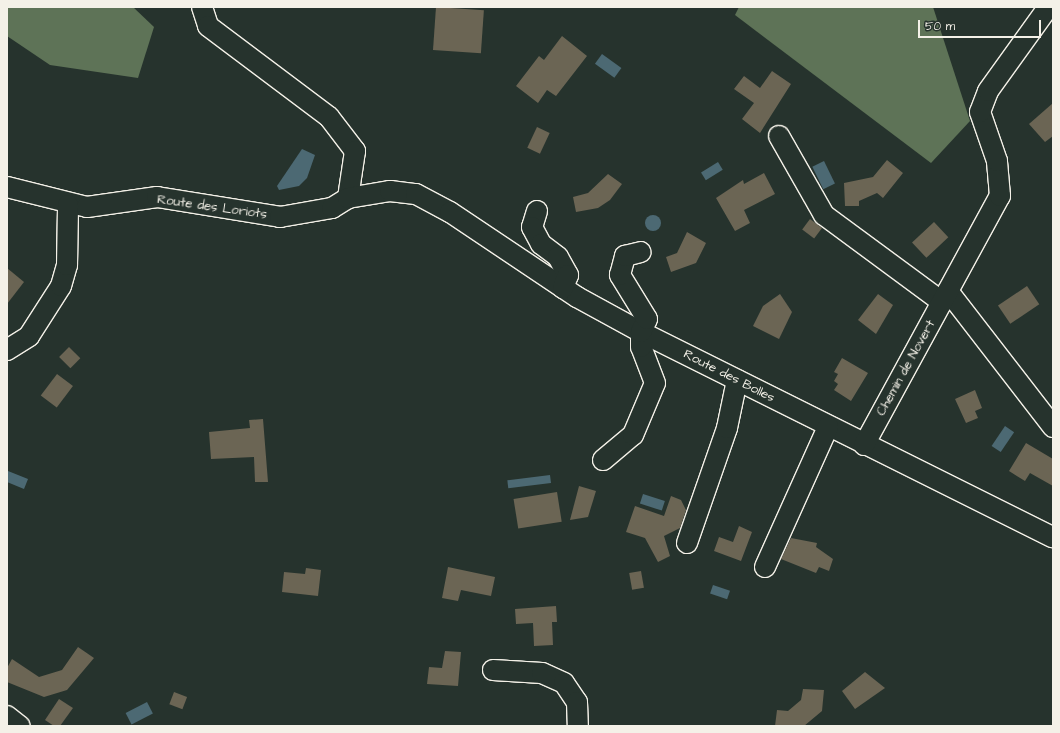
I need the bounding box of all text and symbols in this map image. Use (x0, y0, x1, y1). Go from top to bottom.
scale bar (920, 12, 1043, 38)
text: 50 m (925, 18, 955, 35)
street label: Route des Loriots (156, 192, 268, 222)
street label: Chemin de Novert (873, 317, 939, 419)
street label: Route des Bolles (681, 346, 777, 406)

